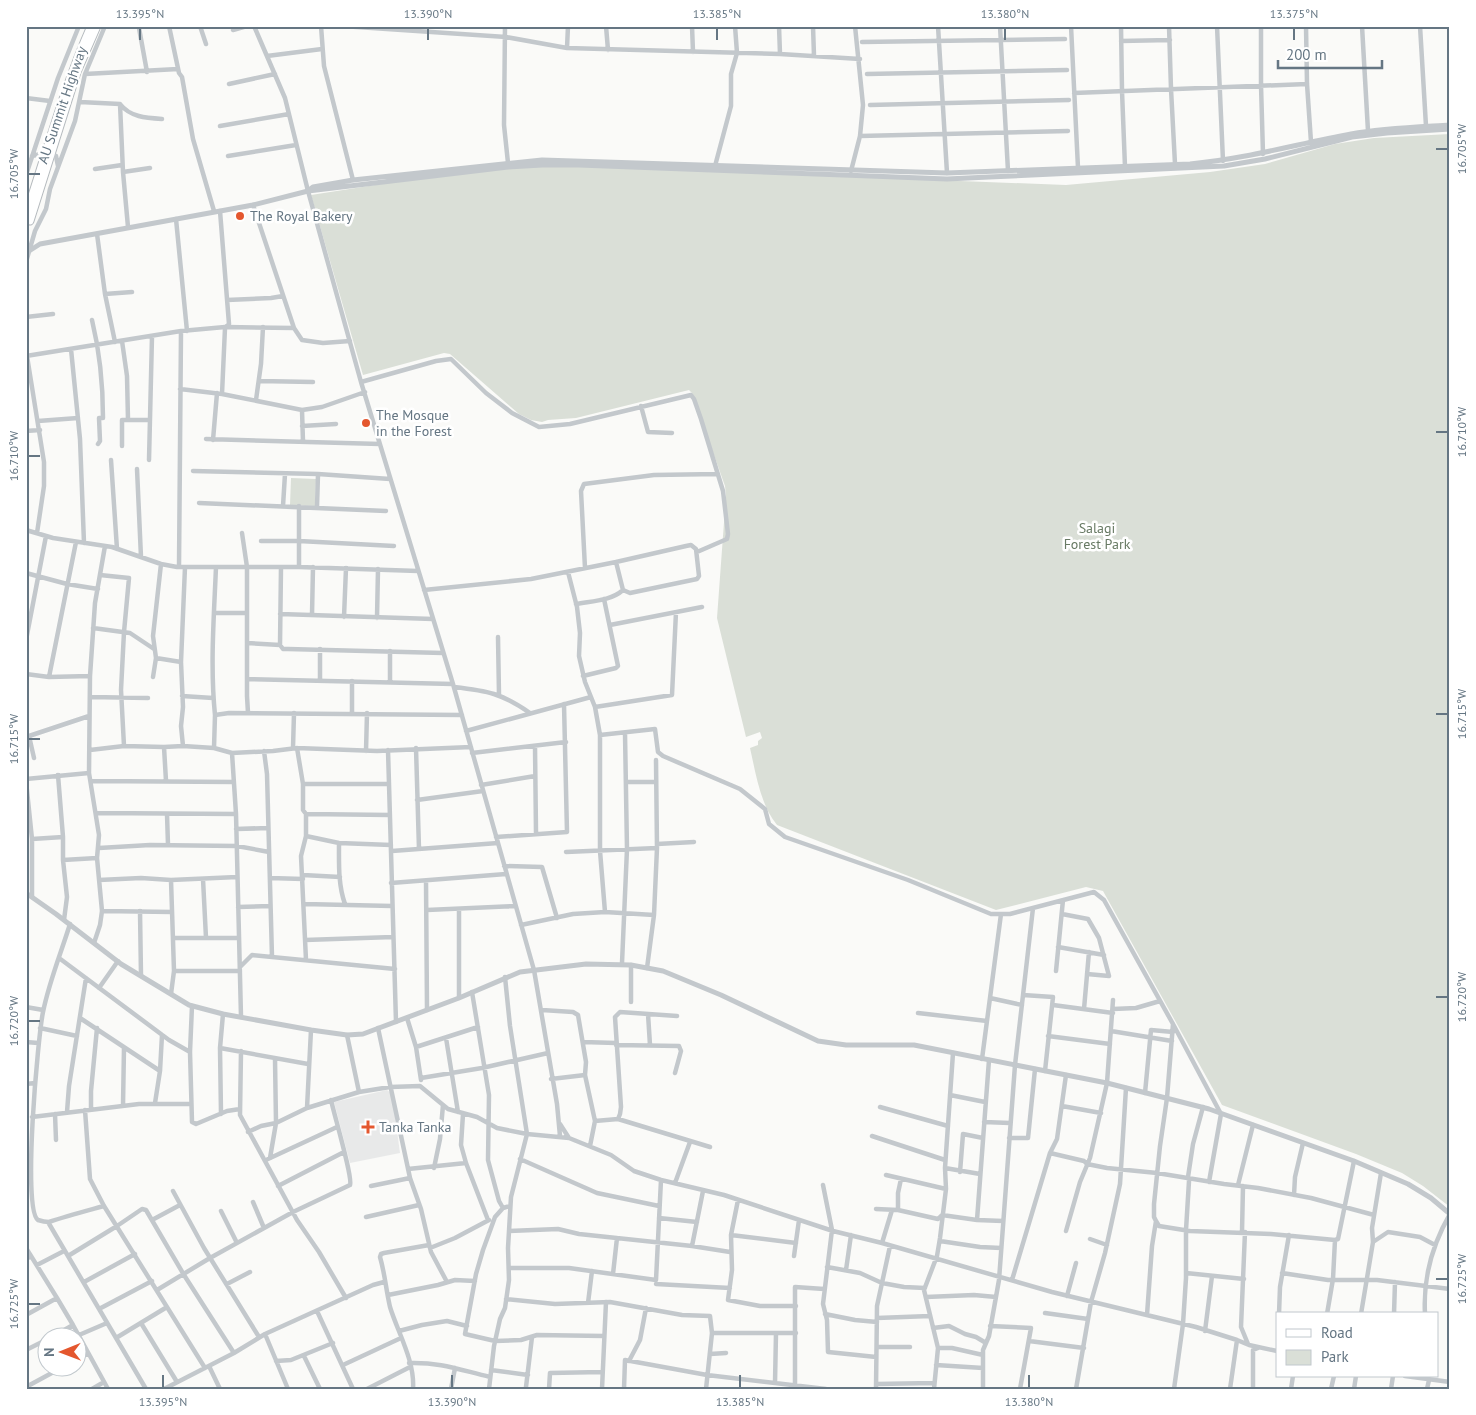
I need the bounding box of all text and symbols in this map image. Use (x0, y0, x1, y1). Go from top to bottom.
text: 13.395°N (116, 6, 164, 21)
text: 13.390°N (404, 6, 452, 21)
text: 13.385°N (693, 6, 741, 21)
text: 13.380°N (981, 6, 1029, 21)
text: 13.375°N (1270, 6, 1318, 21)
scale bar (1278, 38, 1382, 70)
street label: AU Summit Highway (33, 43, 91, 166)
text: 200 m (1286, 45, 1327, 64)
text: 16.705°W (1454, 124, 1469, 174)
text: 16.705°W (6, 149, 21, 199)
place label: The Royal Bakery (250, 207, 353, 225)
marker: The Royal Bakery (234, 210, 246, 222)
place label: The Mosque in the Forest (376, 406, 452, 440)
text: 16.710°W (1454, 407, 1469, 457)
marker: The Mosque in the Forest (360, 417, 372, 429)
text: 16.710°W (6, 431, 21, 481)
park label: Salagi Forest Park (1064, 519, 1131, 553)
text: 16.715°W (1454, 689, 1469, 739)
text: 16.715°W (6, 714, 21, 764)
text: 16.720°W (1454, 972, 1469, 1022)
text: 16.720°W (6, 996, 21, 1046)
place label: Tanka Tanka (379, 1118, 451, 1136)
marker: Tanka Tanka (361, 1120, 375, 1134)
text: 16.725°W (1454, 1254, 1469, 1304)
text: 16.725°W (6, 1279, 21, 1329)
legend (1276, 1312, 1438, 1378)
text: Road (1321, 1323, 1353, 1342)
north arrow (38, 1328, 88, 1378)
text: N (40, 1347, 58, 1357)
text: Park (1321, 1347, 1349, 1366)
text: 13.395°N (139, 1394, 187, 1409)
text: 13.390°N (428, 1394, 476, 1409)
text: 13.385°N (716, 1394, 764, 1409)
text: 13.380°N (1005, 1394, 1053, 1409)

